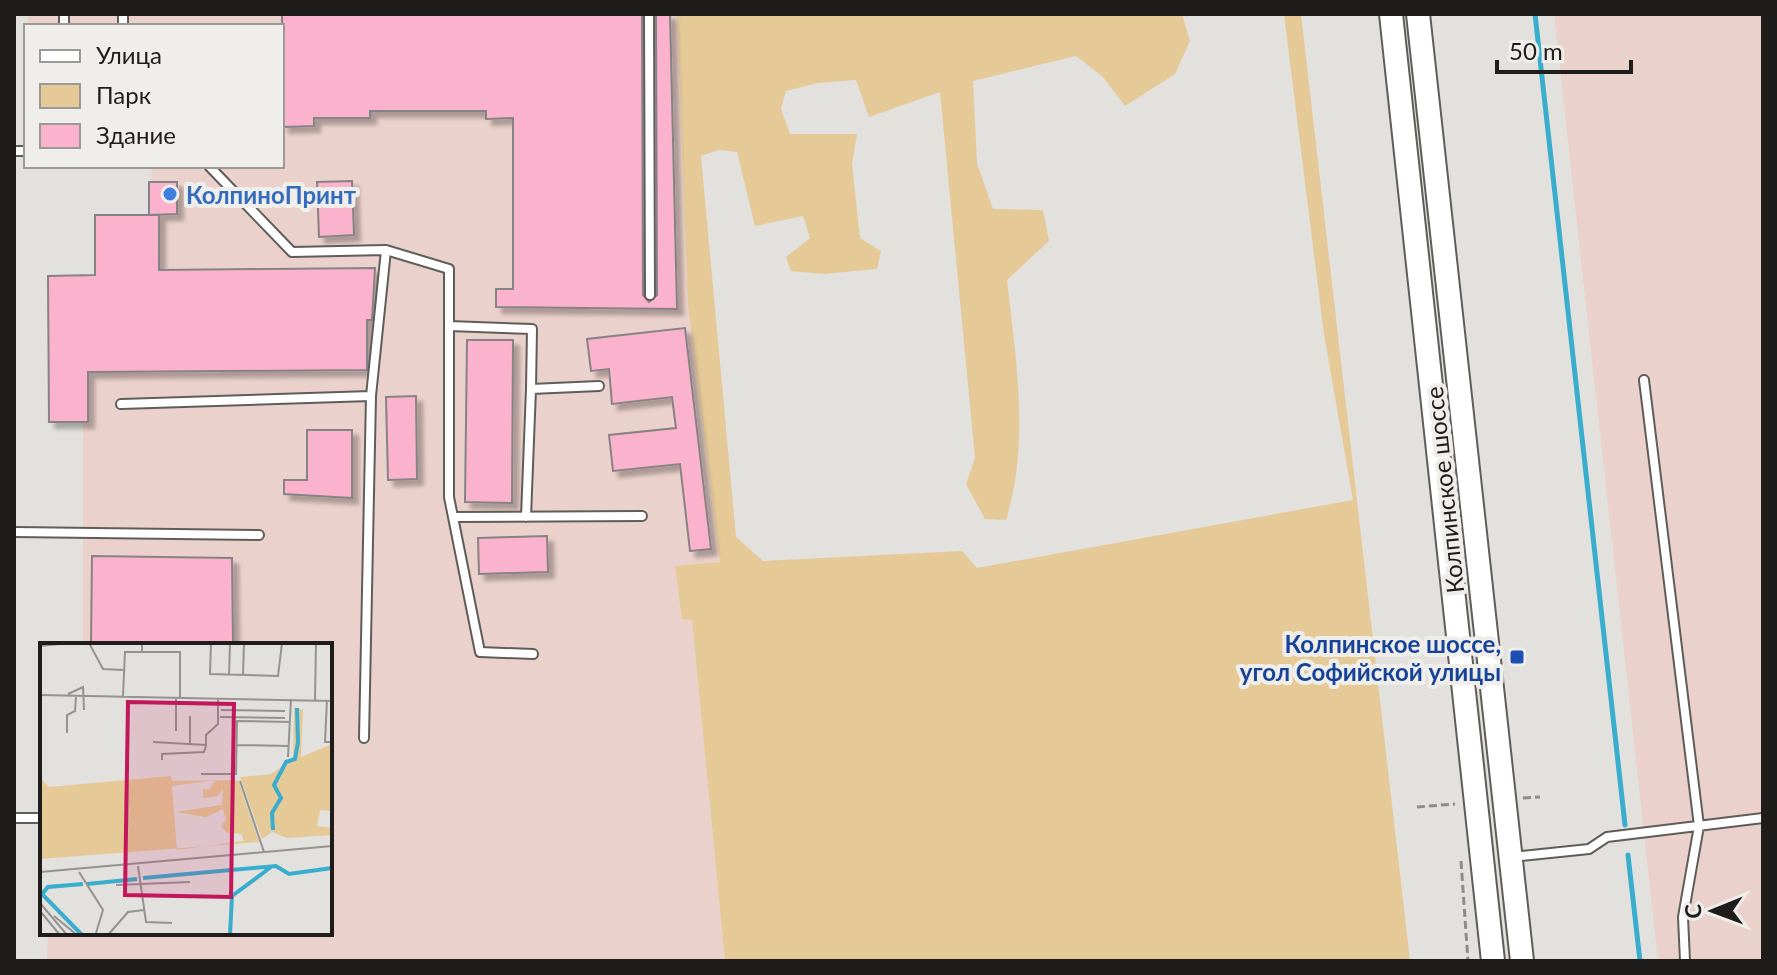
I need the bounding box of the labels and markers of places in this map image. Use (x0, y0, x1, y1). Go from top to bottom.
place label: КолпиноПринт (186, 180, 357, 209)
marker: КолпиноПринт (161, 185, 179, 203)
place label: Колпинское шоссе, угол Софийской улицы (1240, 629, 1501, 686)
marker: Колпинское шоссе, угол Софийской улицы (1508, 648, 1526, 666)

